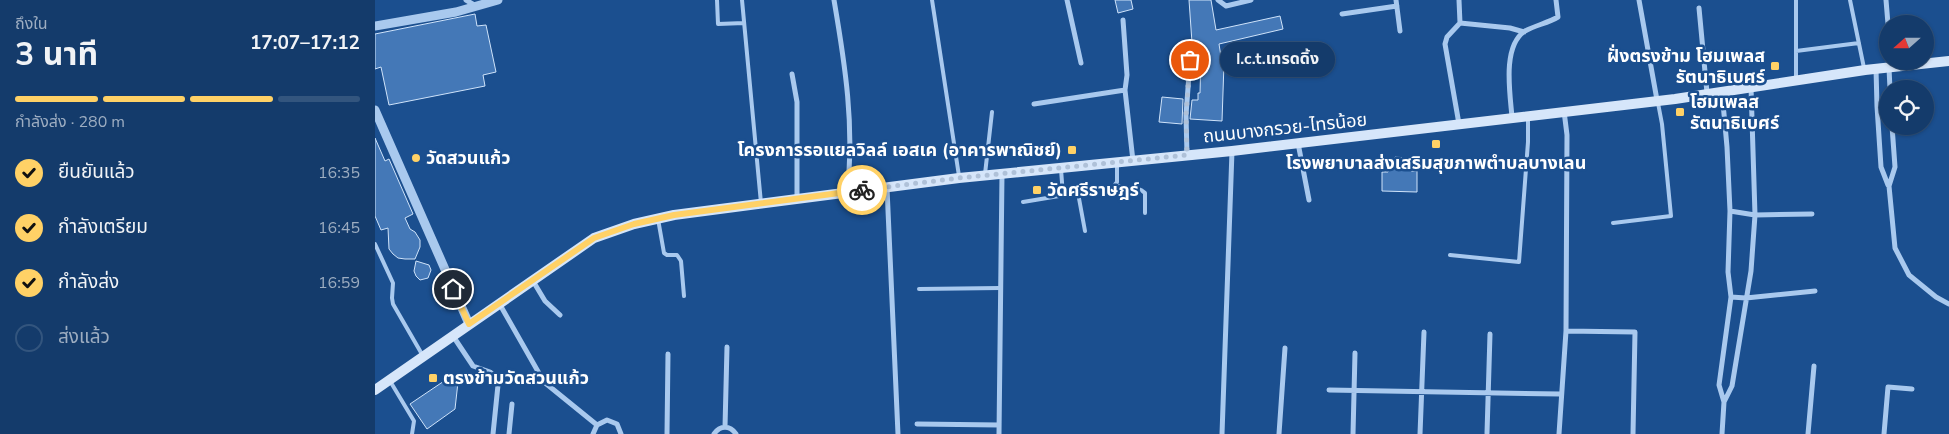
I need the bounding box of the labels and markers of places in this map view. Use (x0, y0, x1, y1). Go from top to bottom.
pin (1169, 39, 1211, 81)
callout: I.c.t.เทรดดิ้ง (1220, 42, 1335, 78)
place label: ฝั่งตรงข้าม โฮมเพลส รัตนาธิเบศร์ (1607, 44, 1765, 89)
marker: ฝั่งตรงข้าม โฮมเพลส รัตนาธิเบศร์ (1769, 60, 1781, 72)
place label: โฮมเพลส รัตนาธิเบศร์ (1690, 90, 1779, 135)
marker: โฮมเพลส รัตนาธิเบศร์ (1674, 106, 1686, 118)
place label: โครงการรอแยลวิลล์ เอสเค (อาคารพาณิชย์) (737, 138, 1062, 162)
marker: โรงพยาบาลส่งเสริมสุขภาพตำบลบางเลน (1430, 138, 1442, 150)
marker: โครงการรอแยลวิลล์ เอสเค (อาคารพาณิชย์) (1066, 144, 1078, 156)
place label: วัดสวนแก้ว (426, 146, 510, 170)
place label: โรงพยาบาลส่งเสริมสุขภาพตำบลบางเลน (1286, 151, 1586, 175)
marker: วัดสวนแก้ว (410, 152, 422, 164)
place label: วัดศรีราษฎร์ (1047, 178, 1139, 202)
marker: วัดศรีราษฎร์ (1031, 184, 1043, 196)
pin (432, 268, 474, 310)
place label: ตรงข้ามวัดสวนแก้ว (443, 366, 589, 390)
marker: ตรงข้ามวัดสวนแก้ว (427, 372, 439, 384)

